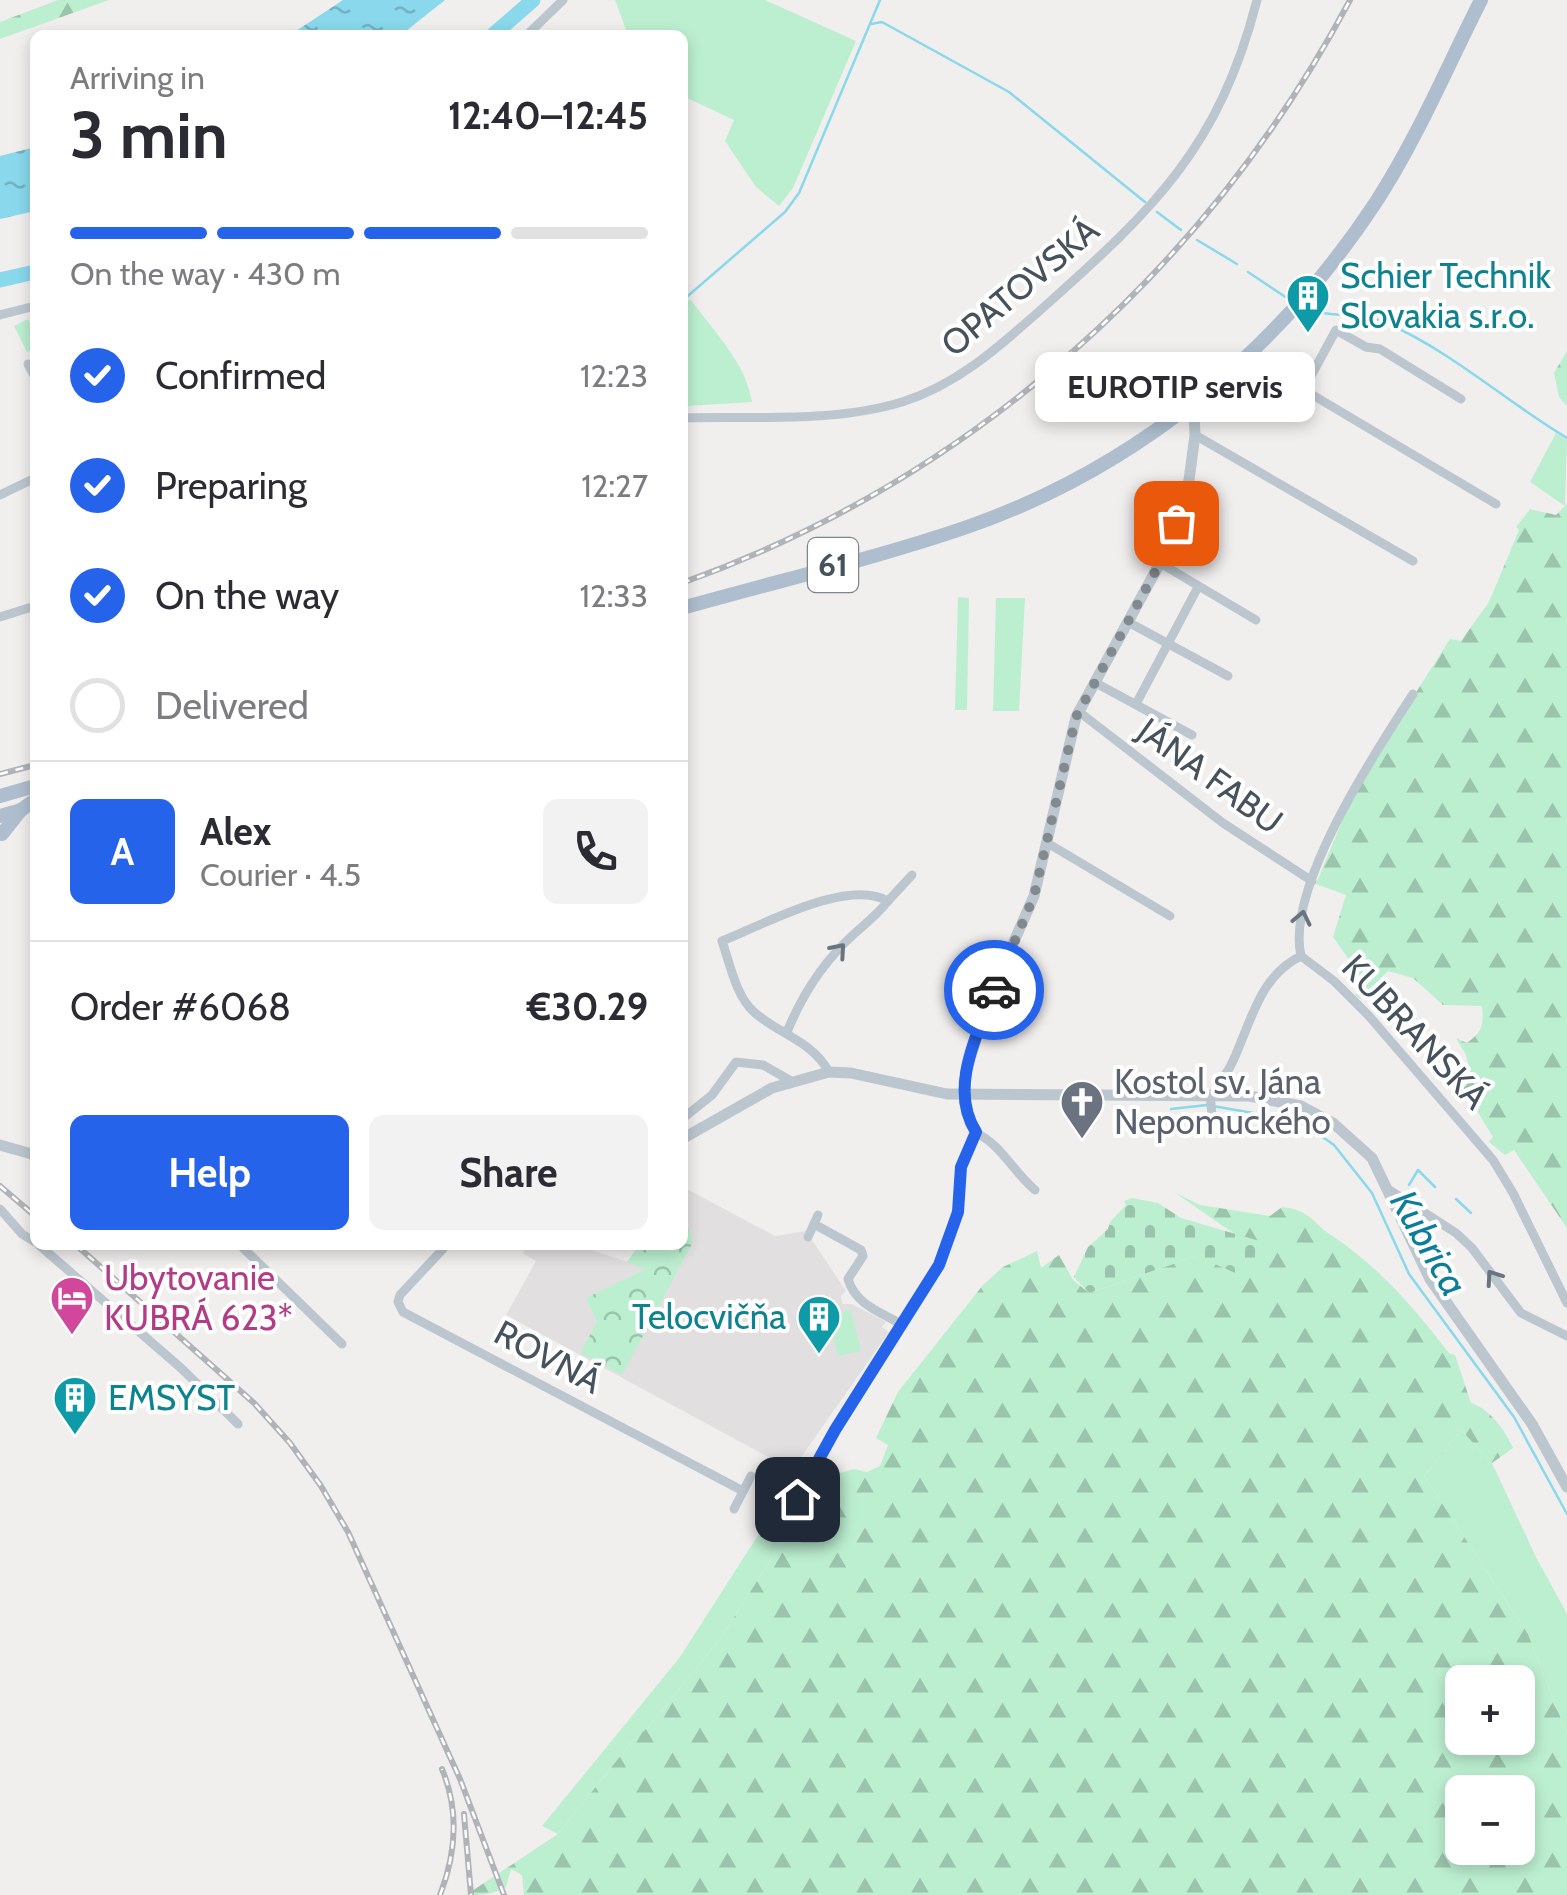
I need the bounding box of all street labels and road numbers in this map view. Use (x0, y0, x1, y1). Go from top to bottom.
street label: OPATOVSKÁ (932, 208, 1108, 365)
road number: 61 (808, 538, 858, 592)
street label: JÁNA FABU (1129, 708, 1291, 843)
street label: KUBRANSKÁ (1333, 946, 1498, 1118)
street label: ROVNÁ (487, 1311, 610, 1403)

